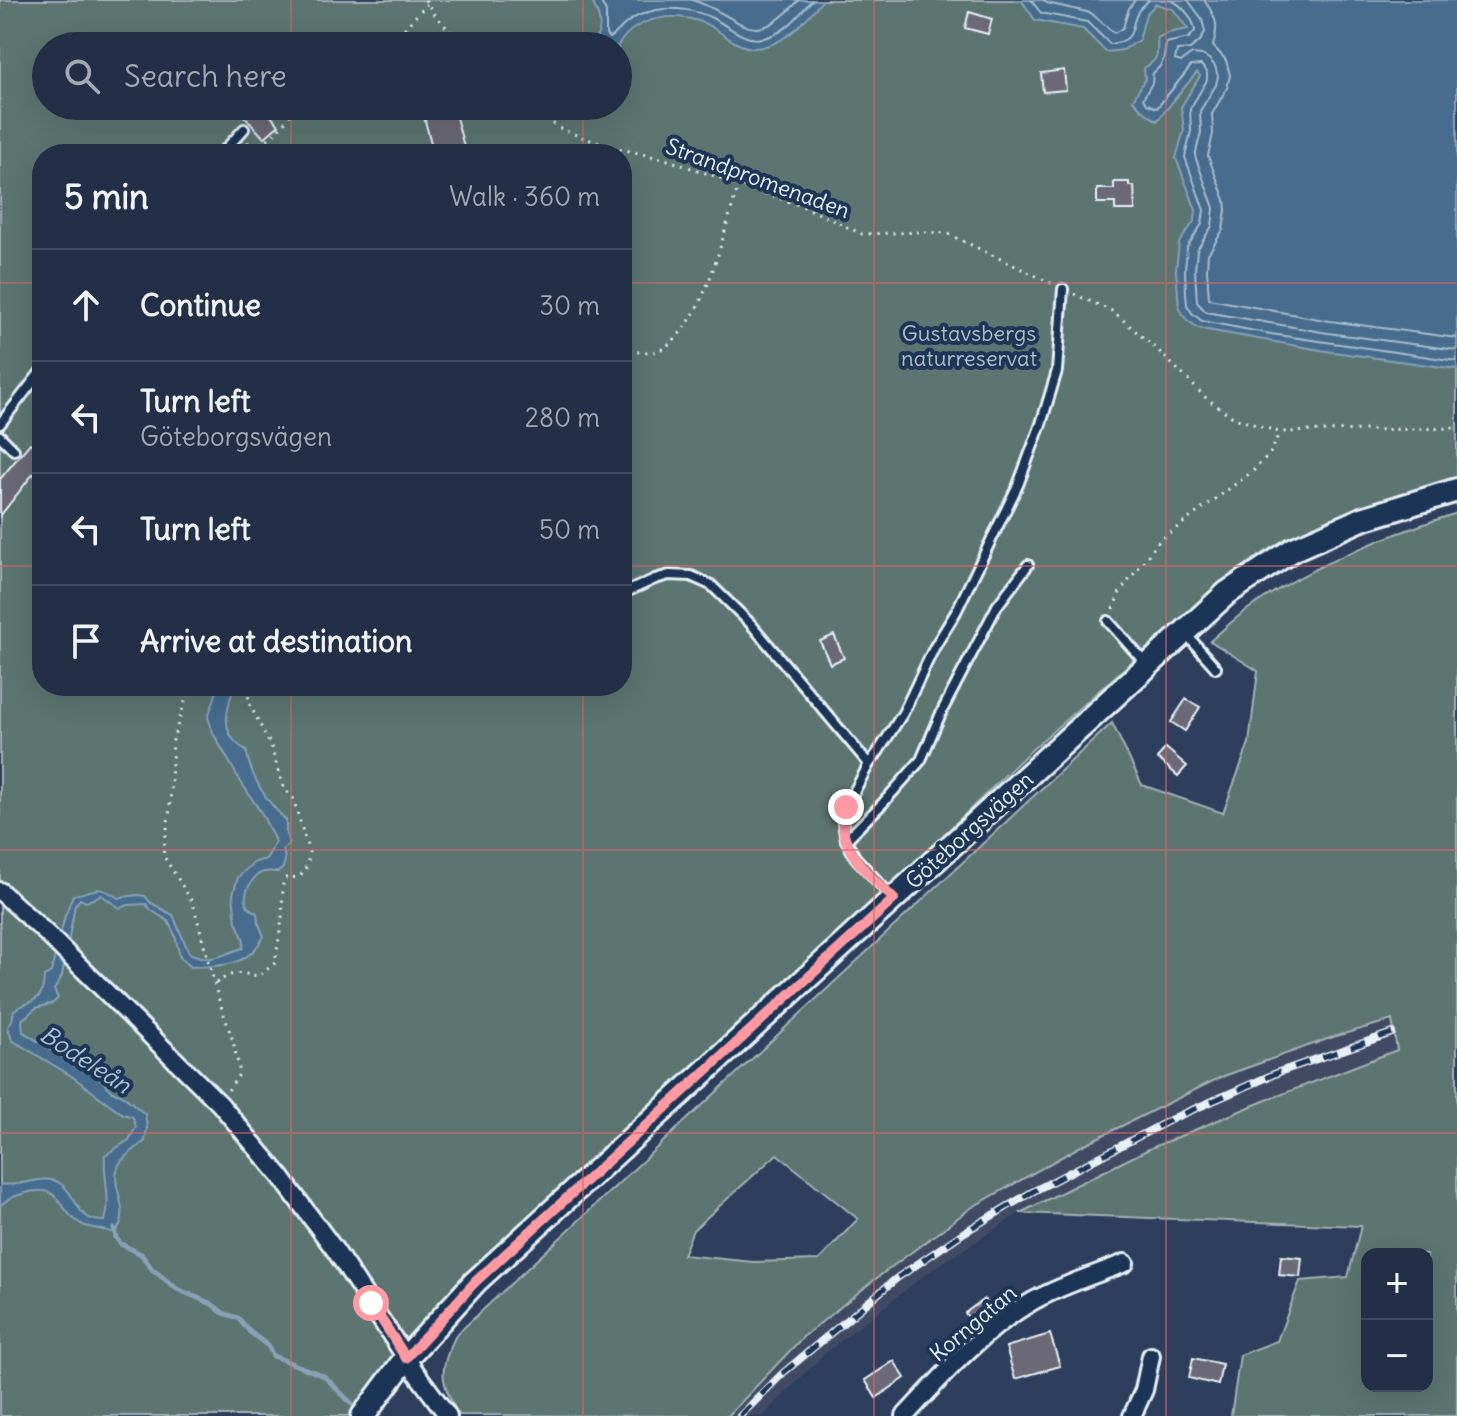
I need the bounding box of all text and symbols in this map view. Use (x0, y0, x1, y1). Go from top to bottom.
search box (32, 32, 632, 120)
icon: search (60, 54, 104, 98)
text: Search here (124, 57, 287, 95)
street label: Strandpromenaden (662, 132, 854, 224)
text: 5 min (64, 175, 149, 218)
text: Walk · 360 m (449, 180, 600, 213)
icon: ahead (64, 283, 108, 327)
text: Continue (140, 286, 261, 324)
text: 30 m (539, 289, 600, 322)
park label: Gustavsbergs naturreservat (901, 319, 1037, 372)
text: Turn left (140, 382, 251, 420)
icon: left (64, 395, 108, 439)
text: 280 m (525, 401, 600, 434)
text: Göteborgsvägen (140, 420, 332, 453)
icon: left (64, 507, 108, 551)
text: Turn left (140, 510, 251, 548)
text: 50 m (539, 513, 600, 546)
icon: arrive (64, 619, 108, 663)
text: Arrive at destination (140, 622, 412, 660)
street label: Göteborgsvägen (899, 765, 1039, 895)
route end (828, 789, 864, 825)
water label: Bodeleån (35, 1019, 138, 1100)
map controls (1361, 1248, 1433, 1392)
button: + (1361, 1248, 1433, 1320)
street label: Korngatan (924, 1279, 1022, 1367)
route start (353, 1285, 389, 1321)
button: − (1361, 1320, 1433, 1392)

